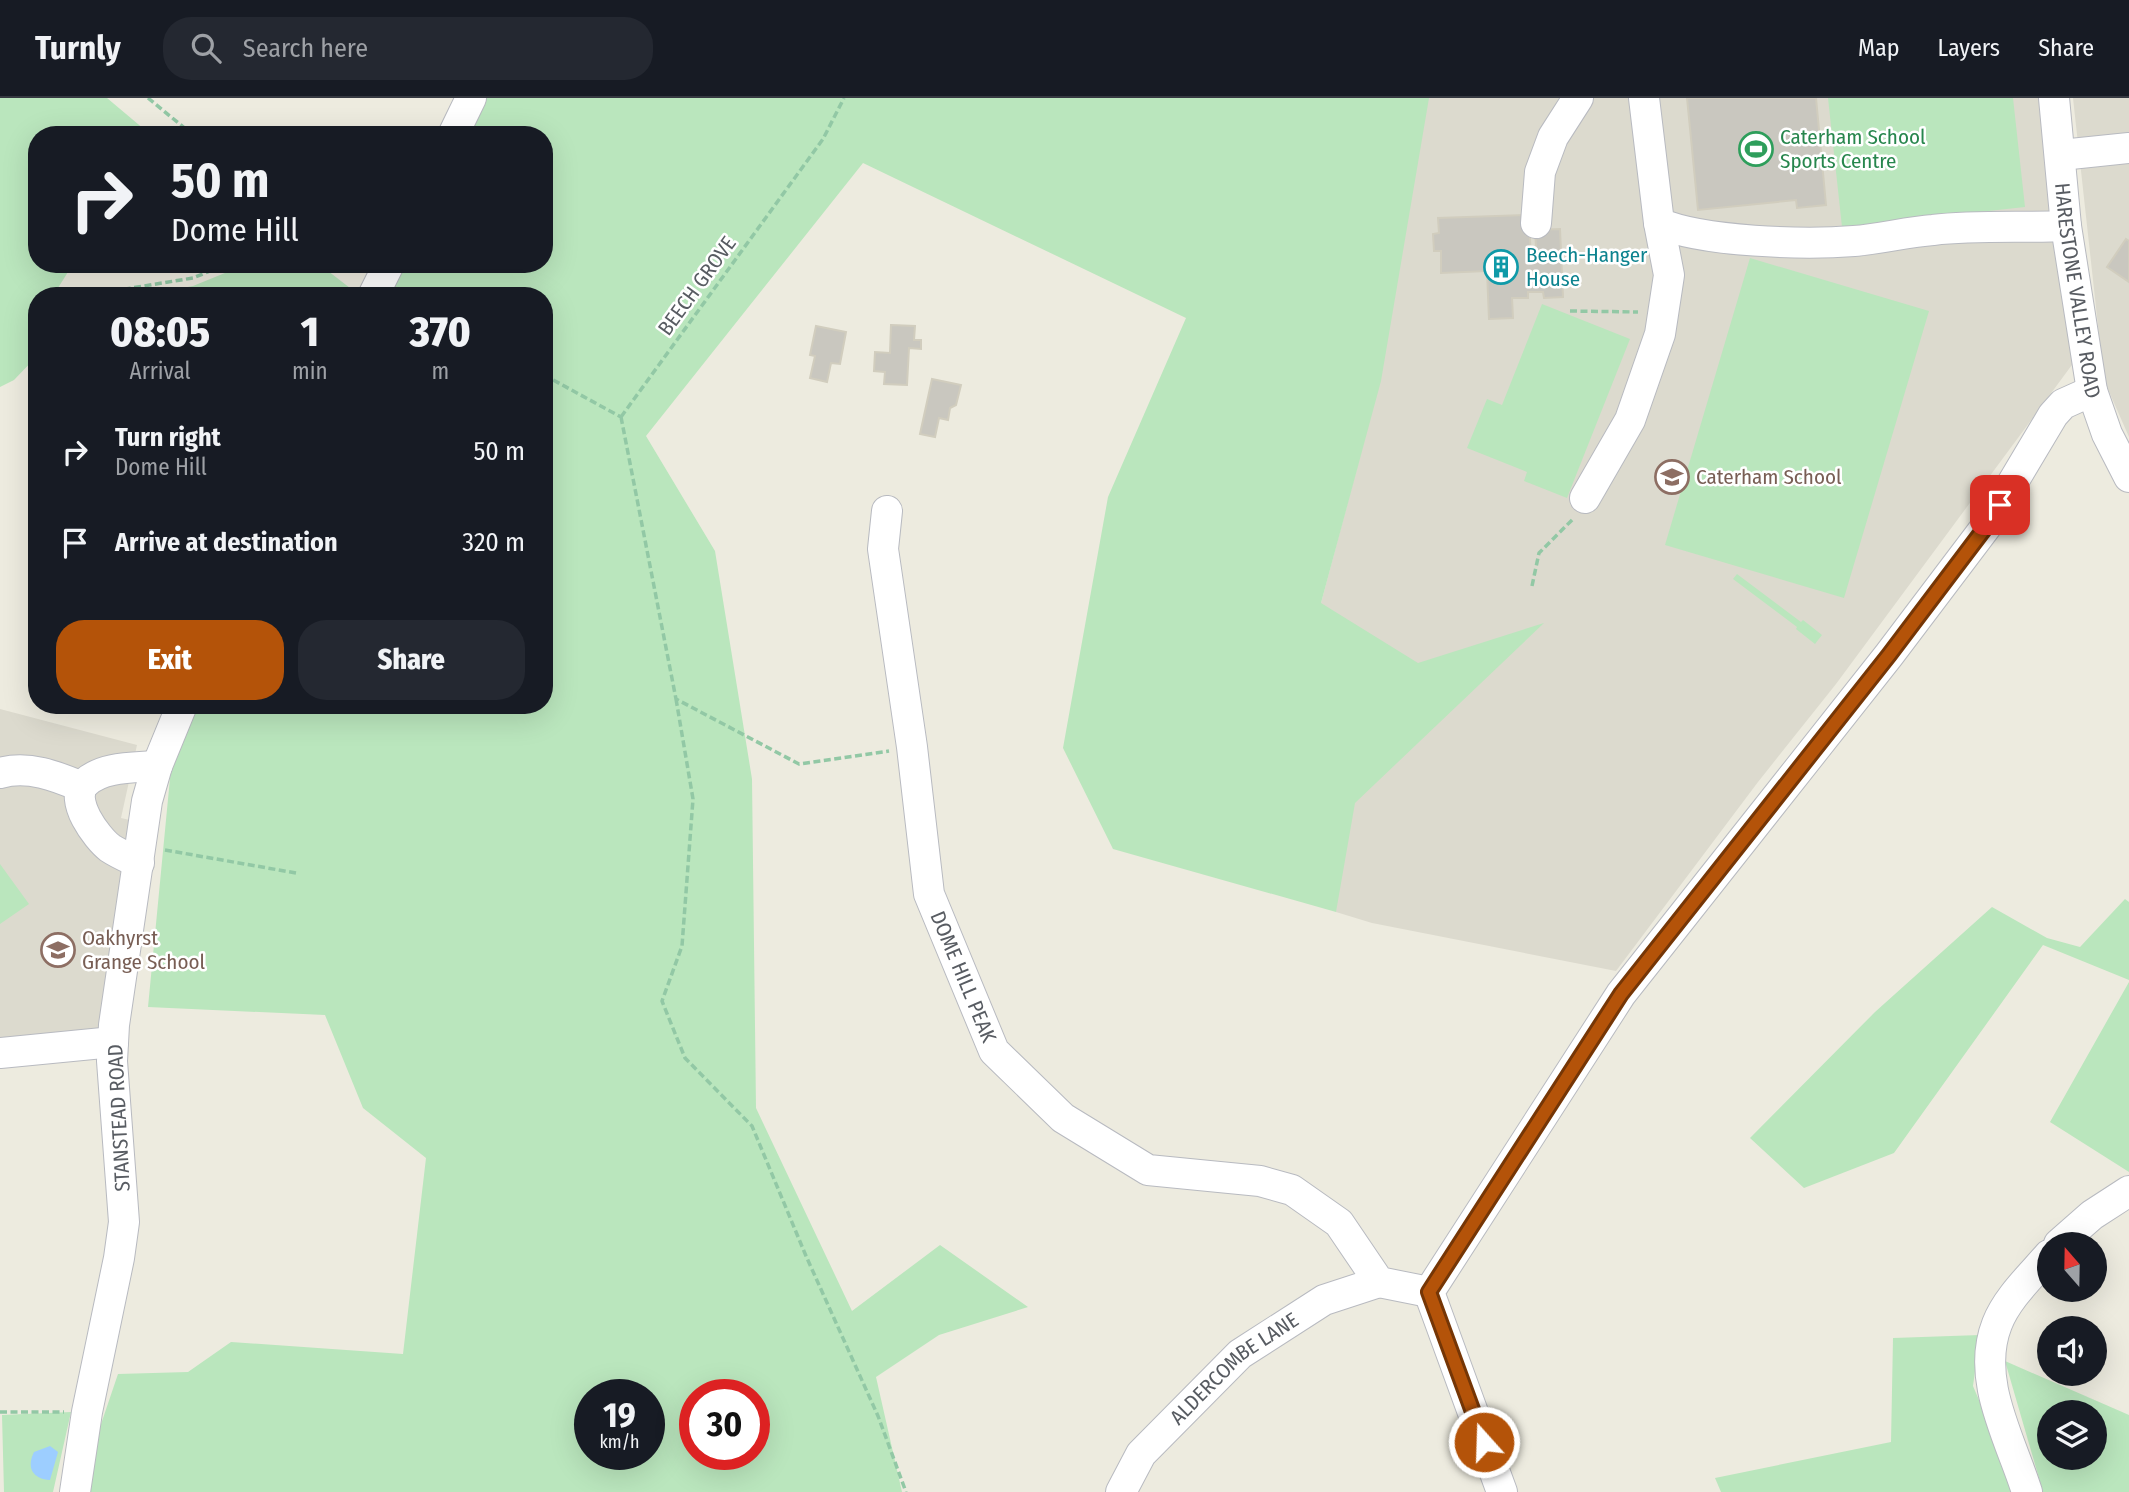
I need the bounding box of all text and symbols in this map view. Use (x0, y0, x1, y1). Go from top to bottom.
search box (163, 17, 653, 80)
text: Turnly (35, 28, 121, 68)
icon: search (187, 29, 225, 67)
text: Search here (243, 33, 368, 64)
text: Map (1858, 34, 1900, 62)
text: Layers (1938, 34, 2000, 62)
text: Share (2038, 34, 2094, 62)
place label: Caterham School Sports Centre (1780, 124, 1926, 174)
sports icon: Caterham School Sports Centre (1737, 130, 1775, 168)
text: 50 m (171, 151, 269, 210)
icon: right (56, 154, 147, 245)
street label: HARESTONE VALLEY ROAD (2049, 182, 2107, 402)
text: Dome Hill (171, 211, 299, 249)
street label: BEECH GROVE (652, 231, 742, 341)
place label: Beech-Hanger House (1526, 242, 1648, 292)
building icon: Beech-Hanger House (1482, 248, 1520, 286)
text: 08:05 (110, 307, 210, 357)
text: 1 (301, 307, 319, 357)
text: 370 (410, 307, 471, 357)
text: Arrival (130, 357, 191, 385)
text: min (292, 357, 328, 385)
text: m (431, 357, 449, 385)
text: Turn right (115, 422, 221, 453)
icon: right (56, 433, 94, 471)
text: 50 m (473, 436, 525, 467)
text: Dome Hill (115, 453, 207, 481)
school or university icon: Caterham School (1653, 458, 1691, 496)
place label: Caterham School (1696, 464, 1842, 490)
pin (1970, 475, 2030, 535)
icon: arrive (1981, 486, 2019, 524)
icon: arrive (56, 524, 94, 562)
text: Arrive at destination (115, 527, 338, 558)
text: 320 m (462, 527, 525, 558)
button: Exit (56, 620, 284, 700)
button: Share (298, 620, 525, 700)
street label: DOME HILL PEAK (925, 907, 1002, 1047)
place label: Oakhyrst Grange School (82, 925, 205, 975)
school or university icon: Oakhyrst Grange School (39, 931, 77, 969)
street label: STANSTEAD ROAD (102, 1044, 136, 1192)
north arrow (2037, 1232, 2107, 1302)
map controls (2037, 1232, 2107, 1470)
street label: ALDERCOMBE LANE (1164, 1307, 1303, 1430)
button: sound (2037, 1316, 2107, 1386)
speed limit sign: 30 (679, 1379, 770, 1470)
text: 19 (603, 1394, 636, 1436)
button: layers (2037, 1400, 2107, 1470)
position arrow (1447, 1405, 1521, 1479)
text: km/h (599, 1431, 640, 1453)

